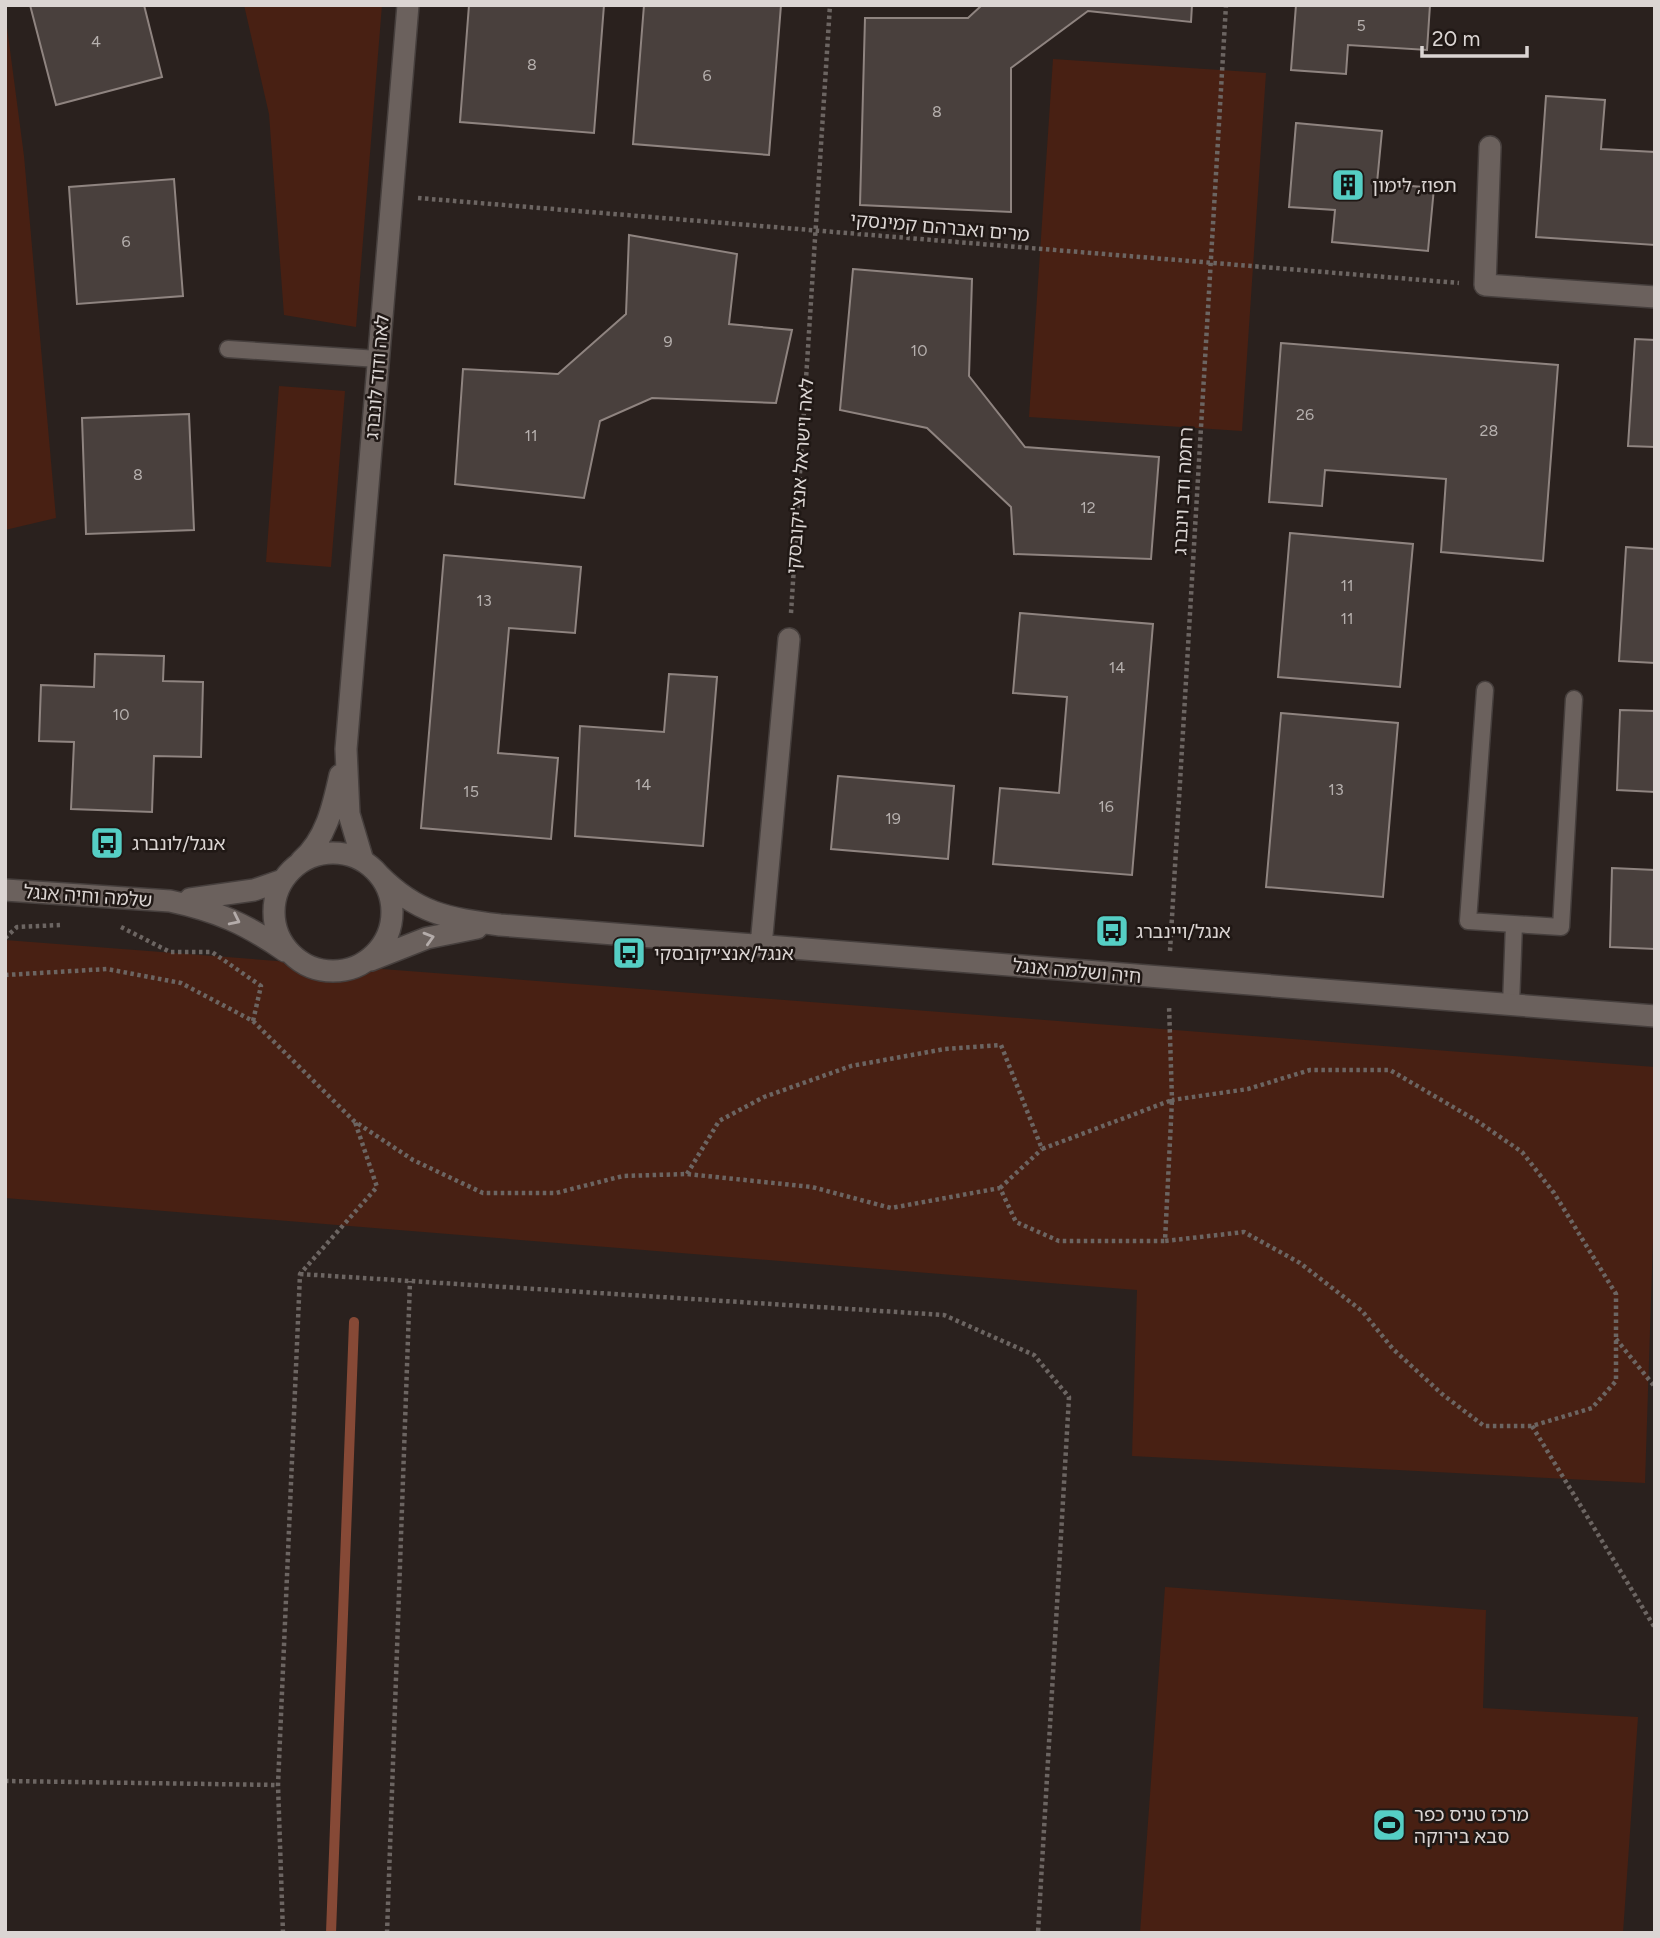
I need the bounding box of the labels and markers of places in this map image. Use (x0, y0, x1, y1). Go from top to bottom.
building icon: תפוז, לימון (1329, 166, 1367, 204)
place label: תפוז, לימון (1372, 174, 1457, 197)
bus stop icon: אנגל/לונברג (88, 824, 126, 862)
place label: אנגל/לונברג (132, 832, 226, 855)
bus stop icon: אנגל/ויינברג (1093, 912, 1131, 950)
place label: אנגל/ויינברג (1136, 920, 1231, 943)
bus stop icon: אנגל/אנצ׳יקובסקי (610, 934, 648, 972)
place label: אנגל/אנצ׳יקובסקי (654, 942, 794, 965)
place label: מרכז טניס כפר סבא בירוקה (1414, 1803, 1529, 1848)
sports icon: מרכז טניס כפר סבא בירוקה (1370, 1806, 1408, 1844)

